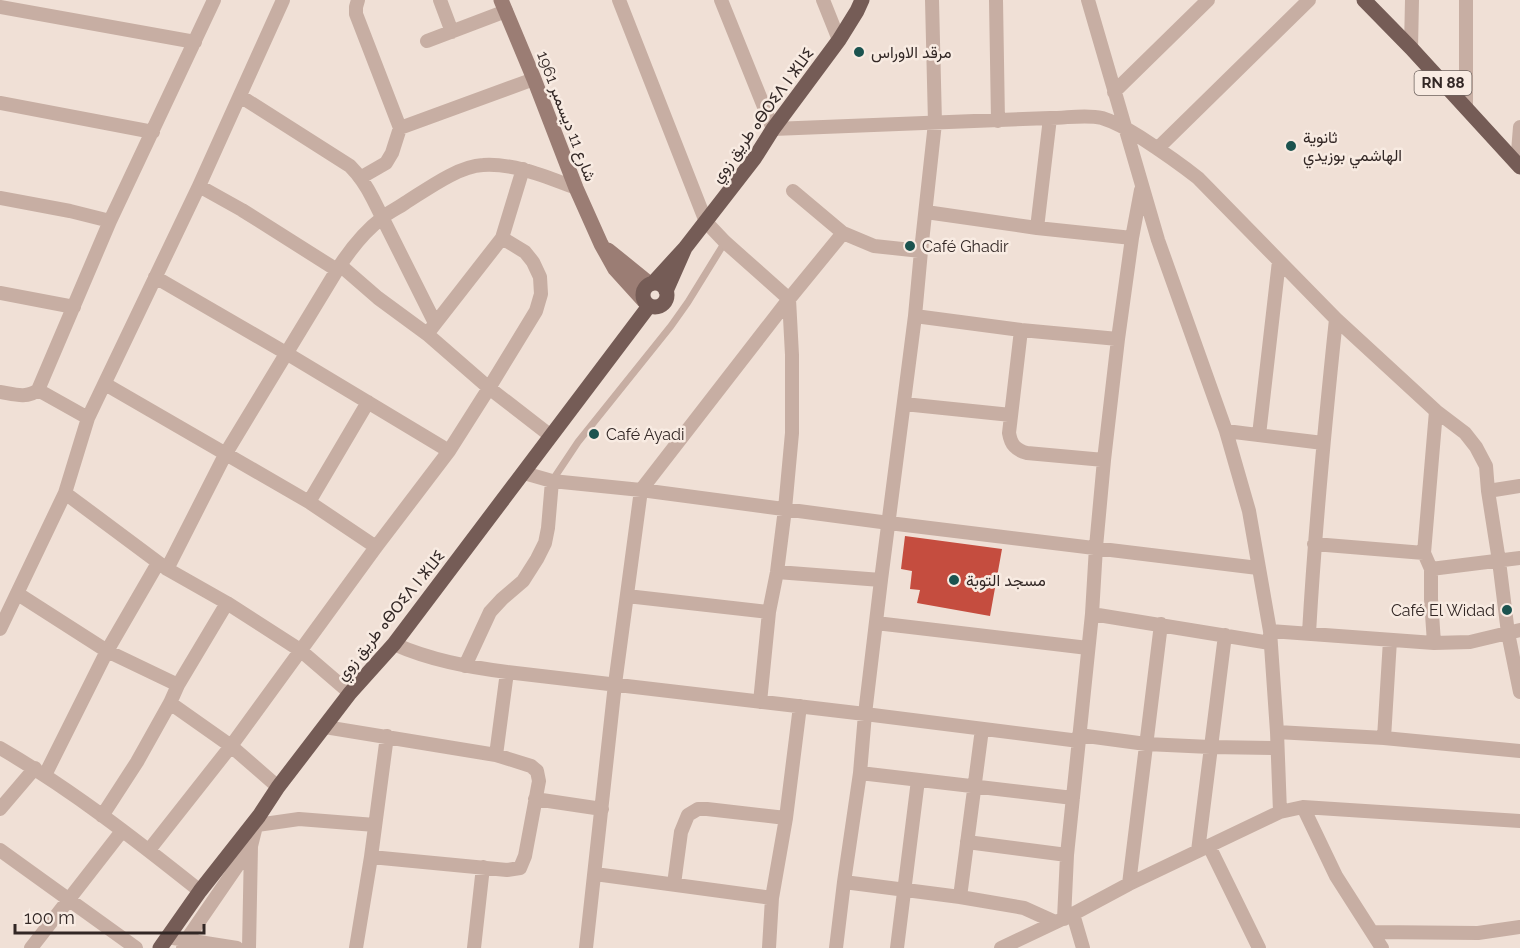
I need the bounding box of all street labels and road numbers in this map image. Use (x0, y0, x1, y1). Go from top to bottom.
street label: طريق زوي ⴰⴱⵔⵉⴷ ⵏ ⵣⵡⵉ (707, 44, 821, 189)
street label: شارع 11 ديسمبر 1961 (531, 48, 600, 185)
road number: RN 88 (1414, 71, 1472, 95)
street label: طريق زوي ⴰⴱⵔⵉⴷ ⵏ ⵣⵡⵉ (332, 546, 452, 687)

